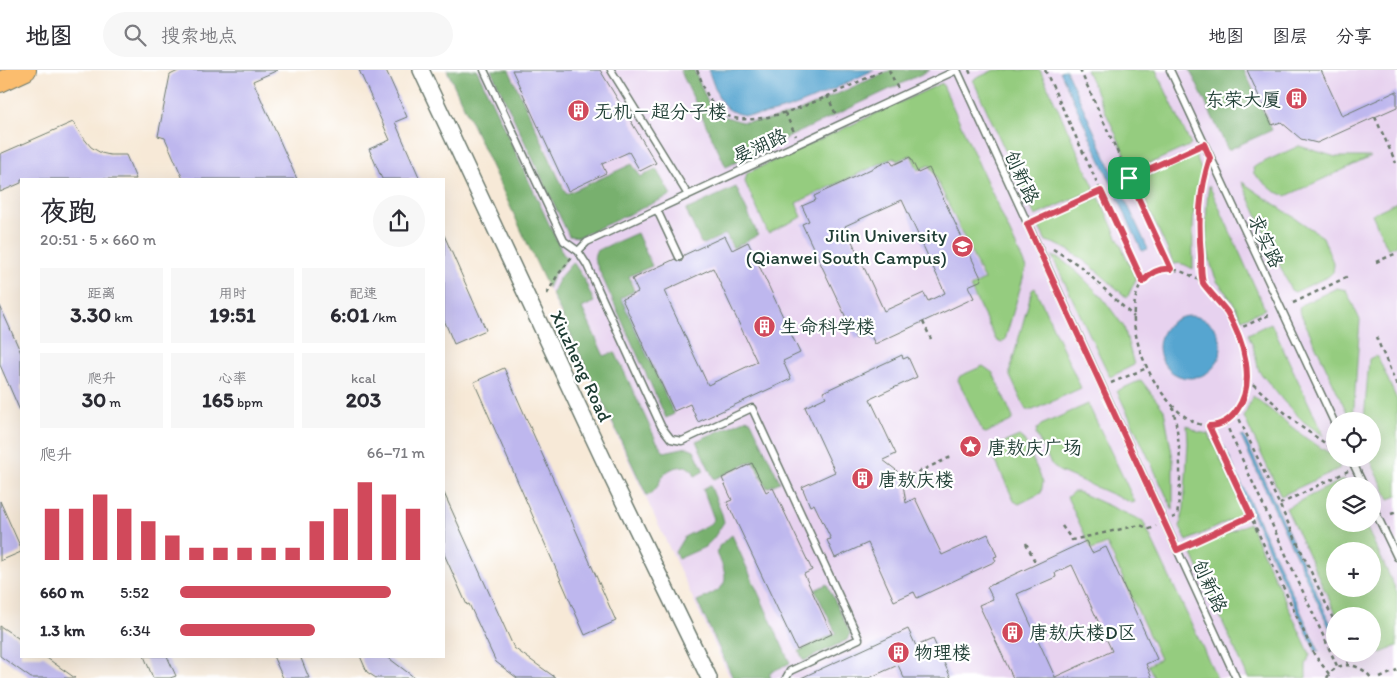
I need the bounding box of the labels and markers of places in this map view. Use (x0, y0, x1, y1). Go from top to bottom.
building icon: 东荣大厦 (1285, 87, 1309, 111)
place label: 东荣大厦 (1205, 88, 1281, 111)
building icon: 无机－超分子楼 (566, 99, 590, 123)
place label: 无机－超分子楼 (594, 100, 727, 123)
pin (1108, 157, 1150, 199)
place label: Jilin University (Qianwei South Campus) (746, 224, 947, 269)
school or university icon: Jilin University (Qianwei South Campus) (951, 234, 975, 258)
building icon: 生命科学楼 (752, 314, 776, 338)
place label: 生命科学楼 (780, 315, 875, 338)
place icon: 唐敖庆广场 (959, 435, 983, 459)
place label: 唐敖庆广场 (987, 436, 1082, 459)
building icon: 唐敖庆楼 (850, 467, 874, 491)
place label: 唐敖庆楼 (878, 468, 954, 491)
building icon: 唐敖庆楼D区 (1001, 620, 1025, 644)
place label: 唐敖庆楼D区 (1029, 621, 1137, 644)
building icon: 物理楼 (886, 640, 910, 664)
place label: 物理楼 (914, 641, 971, 664)

